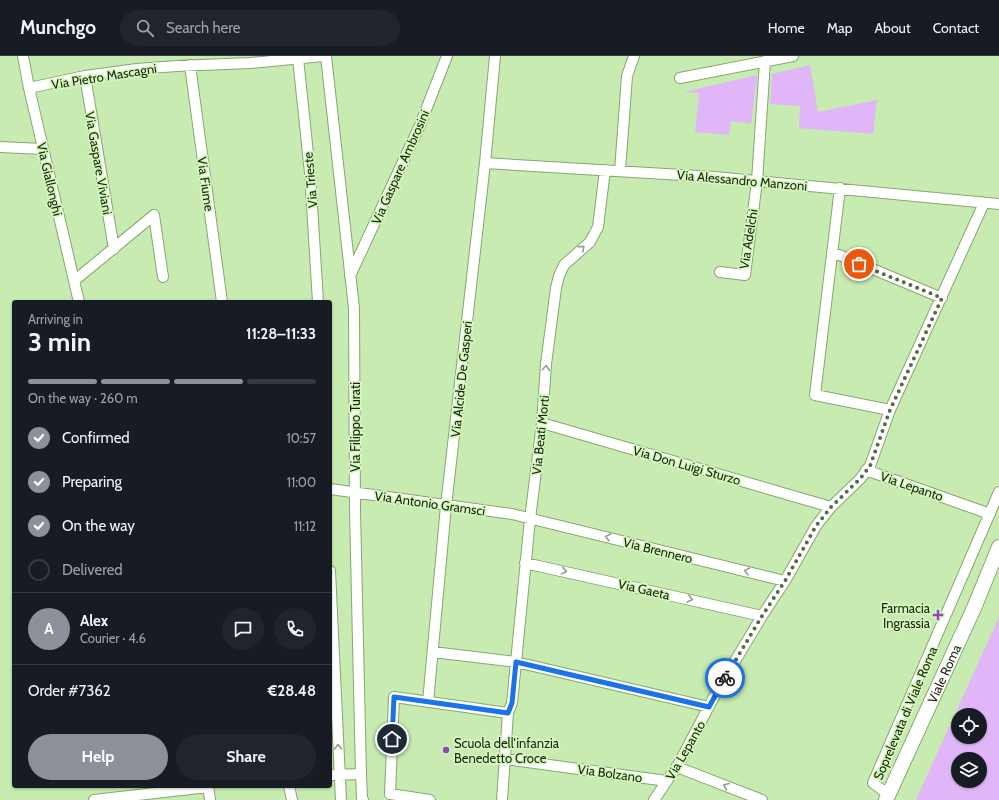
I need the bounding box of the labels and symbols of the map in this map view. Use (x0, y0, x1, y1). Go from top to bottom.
street label: Via Pietro Mascagni (50, 60, 158, 92)
street label: Via Gaspare Ambrosini (368, 107, 432, 227)
street label: Via Gaspare Viviani (82, 110, 116, 216)
street label: Via Giallonghi (34, 141, 66, 217)
street label: Via Trieste (300, 151, 320, 209)
street label: Via Fiume (194, 156, 218, 213)
street label: Via Alessandro Manzoni (676, 166, 808, 194)
street label: Via Adelchi (735, 208, 761, 270)
one-way arrow (578, 246, 585, 253)
pin (842, 247, 876, 281)
street label: Via Alcide De Gasperi (447, 320, 475, 438)
one-way arrow (542, 365, 551, 371)
street label: Via Filippo Turati (347, 382, 363, 472)
street label: Via Beati Morti (528, 394, 552, 476)
street label: Via Don Luigi Sturzo (631, 442, 743, 488)
street label: Via Lepanto (878, 468, 946, 504)
street label: Via Antonio Gramsci (374, 487, 486, 519)
one-way arrow (604, 534, 611, 542)
street label: Via Brennero (622, 534, 694, 566)
one-way arrow (560, 567, 567, 575)
one-way arrow (744, 568, 751, 576)
street label: Via Gaeta (617, 575, 672, 603)
one-way arrow (687, 595, 694, 603)
place label: Farmacia Ingrassia (881, 600, 931, 631)
marker: Farmacia Ingrassia (933, 610, 943, 620)
street label: Viale Roma (924, 641, 965, 705)
street label: Soprelevata di Viale Roma (870, 643, 941, 782)
courier (705, 658, 745, 698)
street label: Via Lepanto (662, 718, 708, 782)
pin (375, 722, 409, 756)
place label: Scuola dell'infanzia Benedetto Croce (454, 735, 560, 766)
one-way arrow (333, 744, 342, 750)
marker: Scuola dell'infanzia Benedetto Croce (441, 745, 451, 755)
street label: Via Bolzano (577, 761, 643, 785)
one-way arrow (722, 783, 729, 791)

